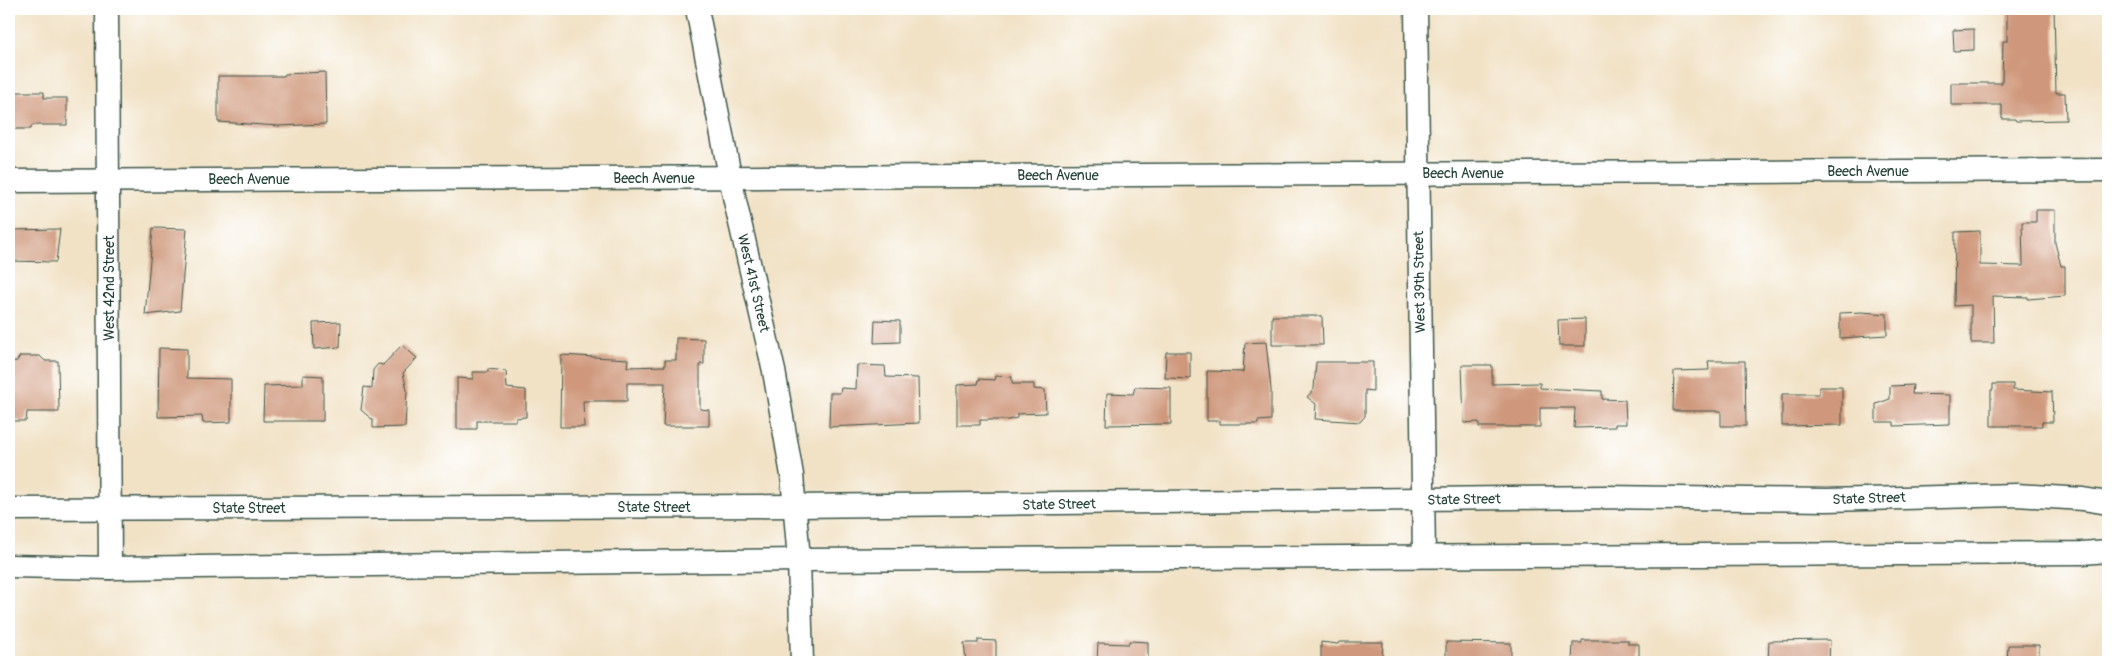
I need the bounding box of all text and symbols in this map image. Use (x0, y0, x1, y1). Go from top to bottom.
street label: Beech Avenue (1827, 163, 1909, 180)
street label: Beech Avenue (1422, 165, 1504, 182)
street label: Beech Avenue (1017, 167, 1099, 184)
street label: Beech Avenue (613, 170, 695, 187)
street label: Beech Avenue (208, 171, 290, 188)
street label: West 39th Street (1410, 230, 1429, 333)
street label: West 41st Street (734, 232, 773, 334)
street label: West 42nd Street (101, 235, 118, 341)
street label: State Street (1832, 489, 1906, 508)
street label: State Street (1427, 490, 1501, 509)
street label: State Street (1022, 495, 1096, 514)
street label: State Street (617, 499, 691, 516)
street label: State Street (212, 500, 286, 517)

